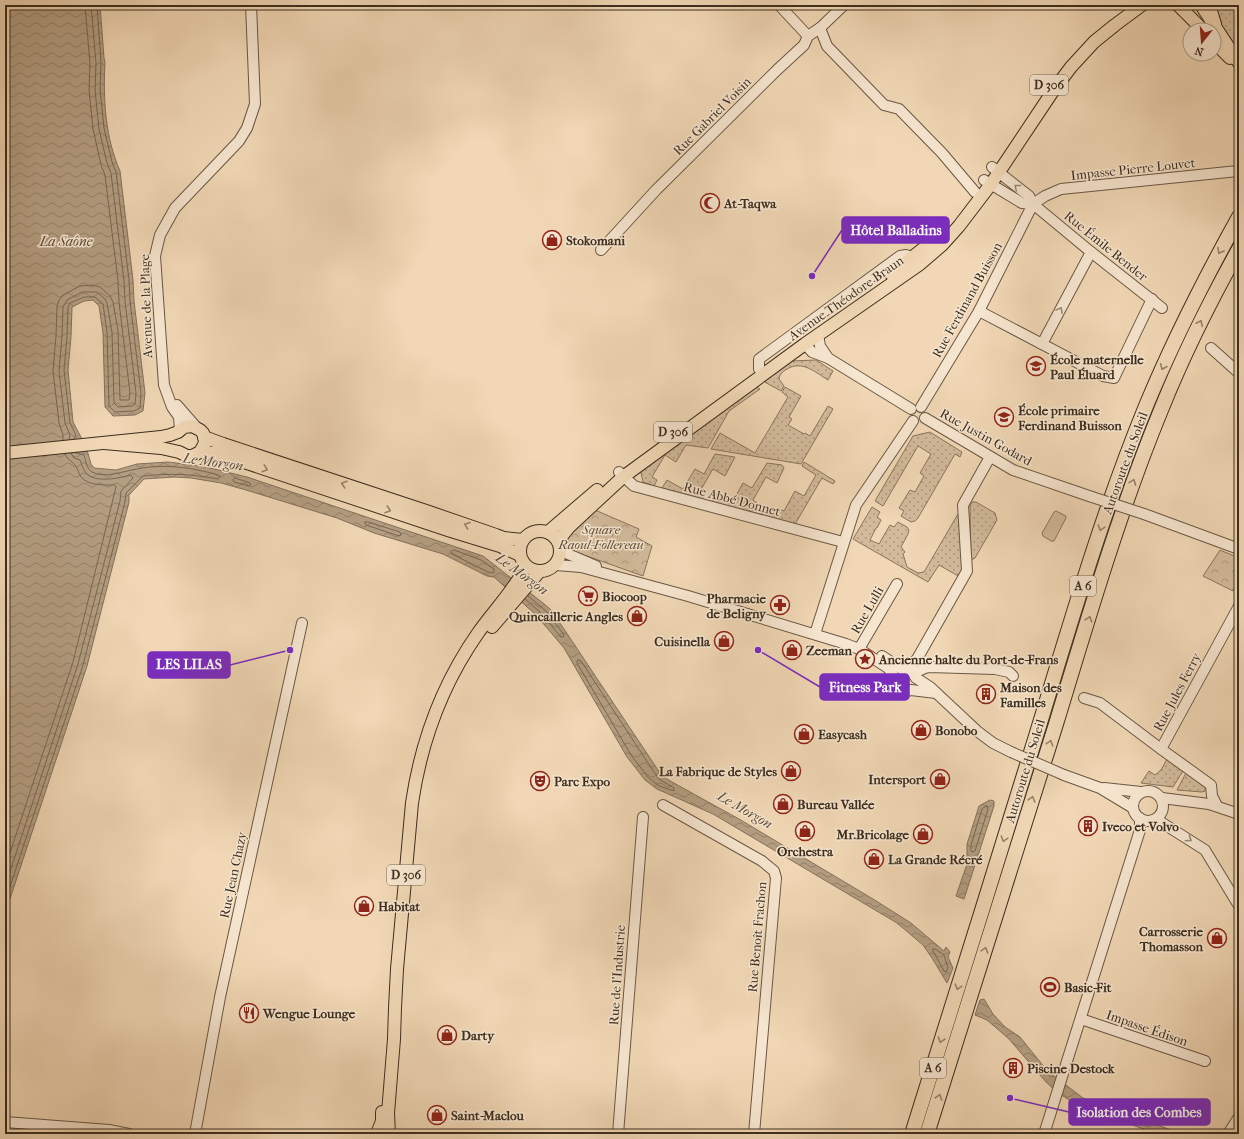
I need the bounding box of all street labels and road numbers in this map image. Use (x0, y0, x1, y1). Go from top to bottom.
street label: Rue Gabriel Voisin (670, 74, 754, 158)
road number: D 306 (1030, 75, 1068, 95)
street label: Impasse Pierre Louvet (1070, 155, 1196, 183)
street label: Rue Émile Bender (1061, 208, 1151, 284)
street label: Rue Ferdinand Buisson (929, 239, 1005, 360)
street label: Avenue Théodore Braun (785, 252, 907, 344)
street label: Avenue de la Plage (137, 253, 155, 359)
street label: Rue Justin Godard (937, 406, 1035, 469)
street label: Autoroute du Soleil (1099, 410, 1151, 517)
road number: D 306 (654, 422, 692, 442)
street label: Rue Abbé Donnet (682, 479, 782, 519)
road number: A 6 (1070, 576, 1096, 596)
street label: Rue Lulli (848, 584, 887, 636)
street label: Rue Jules Ferry (1150, 649, 1204, 734)
street label: Autoroute du Soleil (1002, 717, 1048, 826)
street label: Rue Jean Chazy (217, 829, 250, 920)
road number: D 306 (387, 865, 425, 885)
street label: Rue Benoît Frachon (745, 880, 769, 993)
street label: Rue de l'Industrie (606, 924, 628, 1026)
street label: Impasse Édison (1104, 1007, 1190, 1049)
road number: A 6 (920, 1058, 946, 1078)

